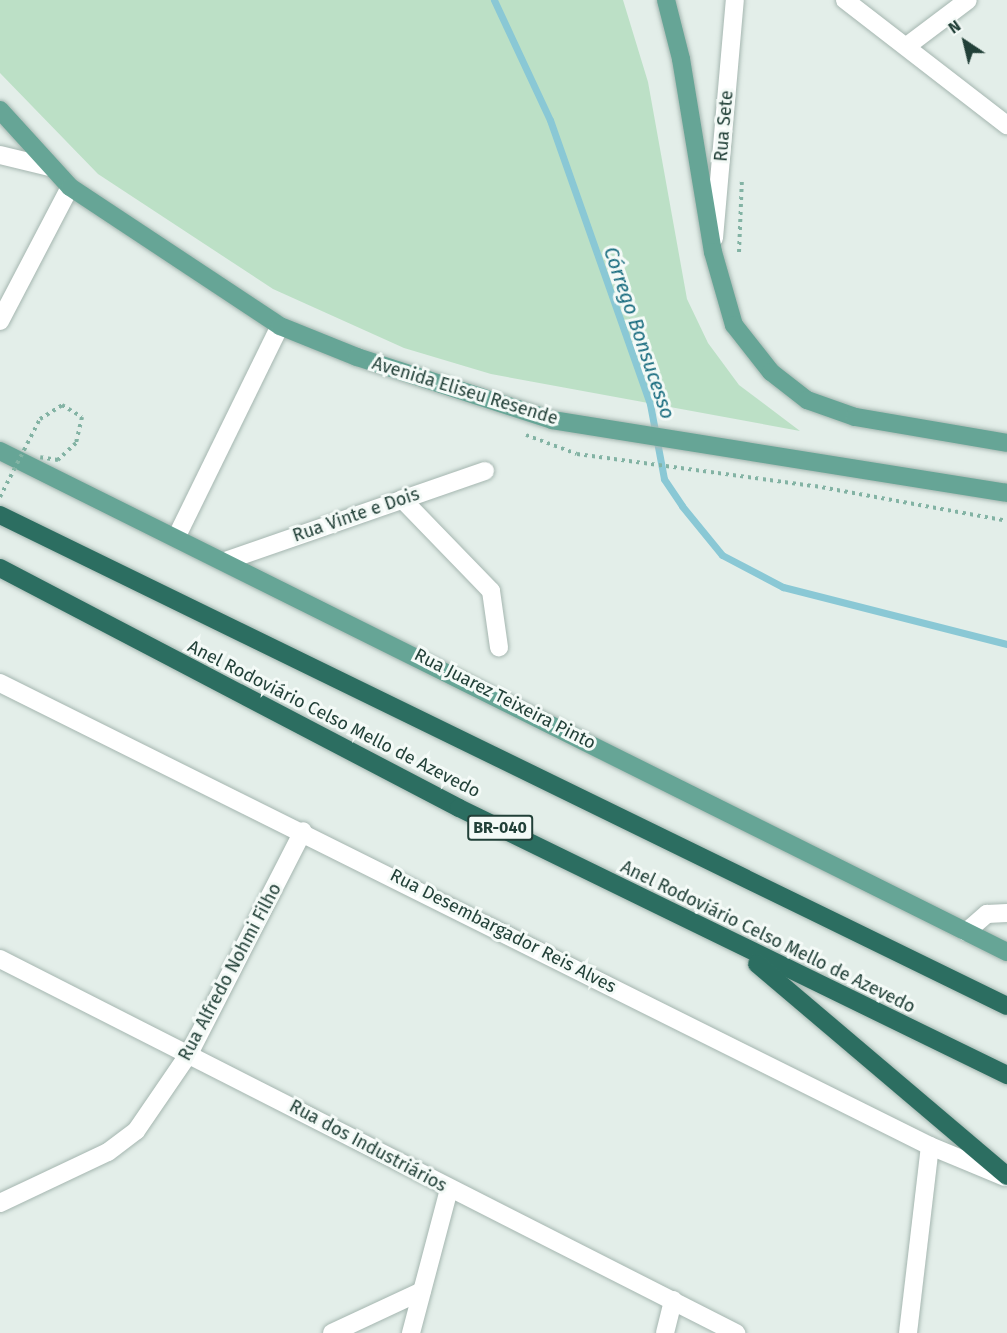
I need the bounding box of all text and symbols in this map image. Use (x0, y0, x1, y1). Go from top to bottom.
north arrow (935, 12, 995, 72)
text: N (945, 16, 964, 38)
street label: Rua Sete (710, 89, 738, 163)
water label: Córrego Bonsucesso (598, 244, 680, 422)
street label: Avenida Eliseu Resende (370, 352, 560, 430)
street label: Rua Vinte e Dois (290, 483, 422, 547)
street label: Anel Rodoviário Celso Mello de Azevedo (184, 636, 484, 802)
street label: Rua Juarez Teixeira Pinto (411, 644, 599, 754)
road number: BR-040 (467, 815, 533, 841)
street label: Anel Rodoviário Celso Mello de Azevedo (617, 856, 919, 1018)
street label: Rua Desembargador Reis Alves (386, 864, 620, 998)
street label: Rua Alfredo Nohmi Filho (174, 879, 286, 1065)
street label: Rua dos Industriários (286, 1095, 450, 1197)

